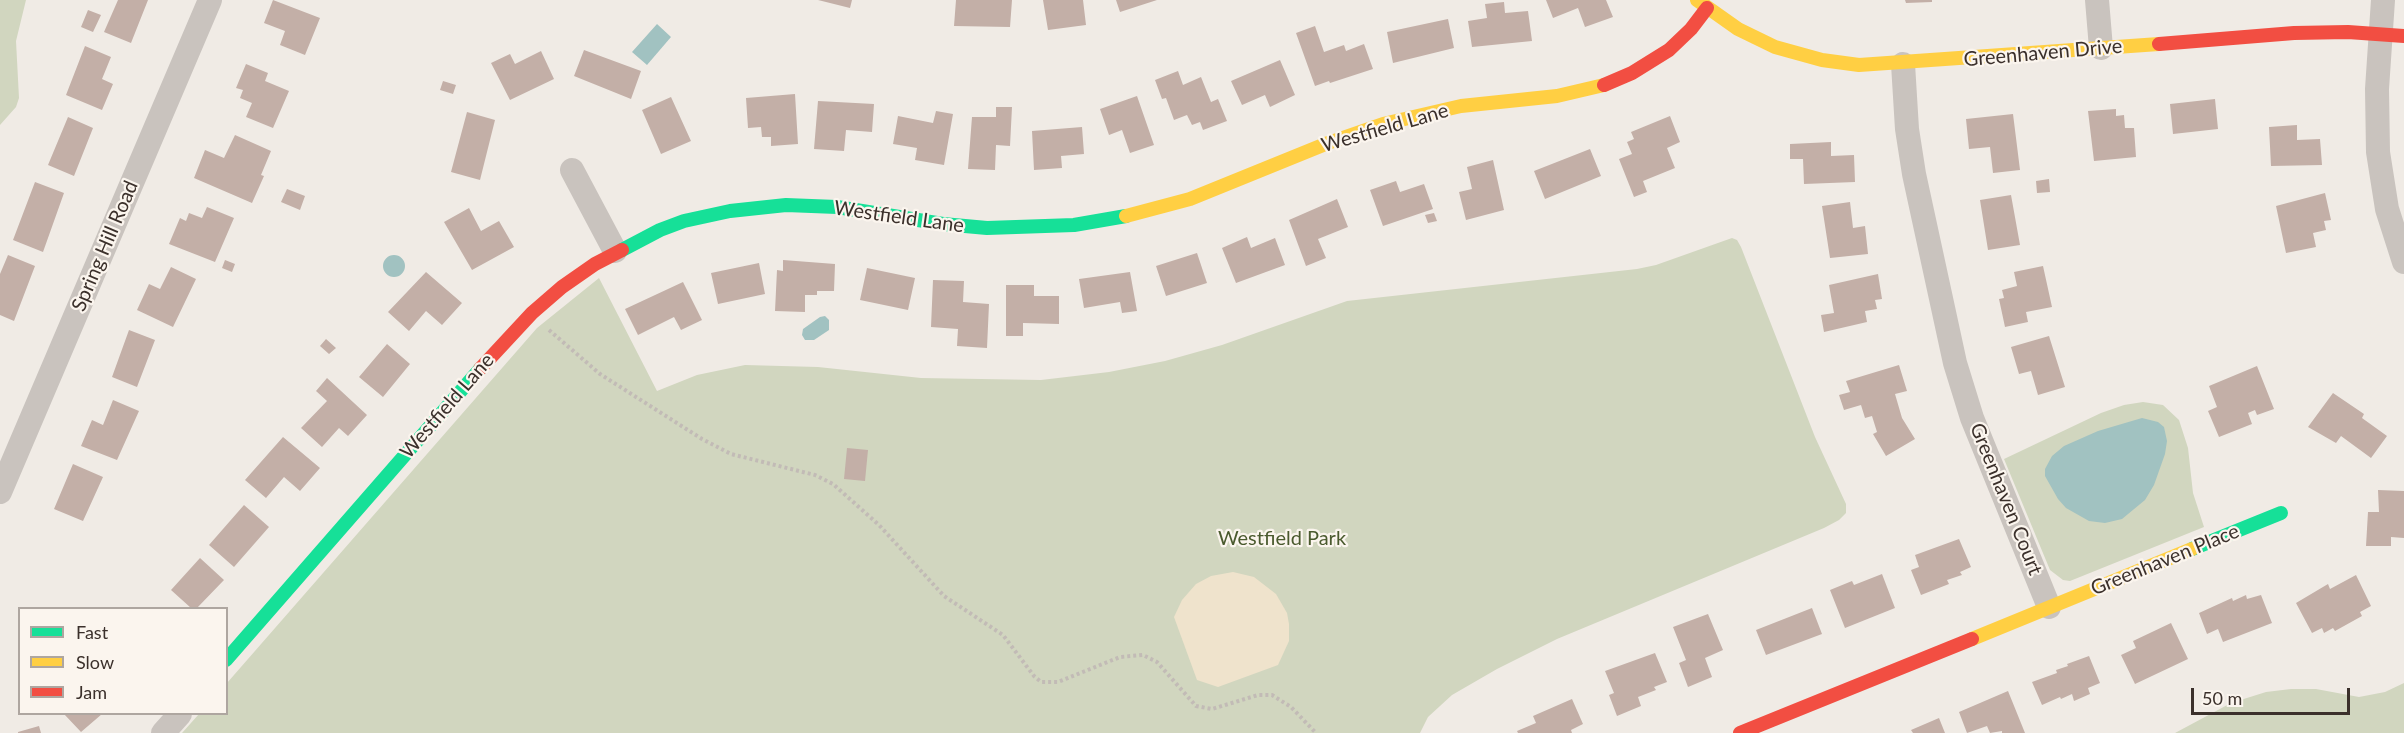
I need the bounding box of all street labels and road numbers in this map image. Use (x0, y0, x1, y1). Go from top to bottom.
street label: Greenhaven Drive (1963, 34, 2123, 72)
street label: Westfield Lane (1319, 98, 1451, 158)
street label: Spring Hill Road (67, 177, 143, 315)
street label: Westfield Lane (832, 196, 966, 238)
street label: Westfield Lane (395, 349, 499, 463)
street label: Greenhaven Court (1965, 420, 2047, 578)
street label: Greenhaven Place (2087, 519, 2243, 601)

